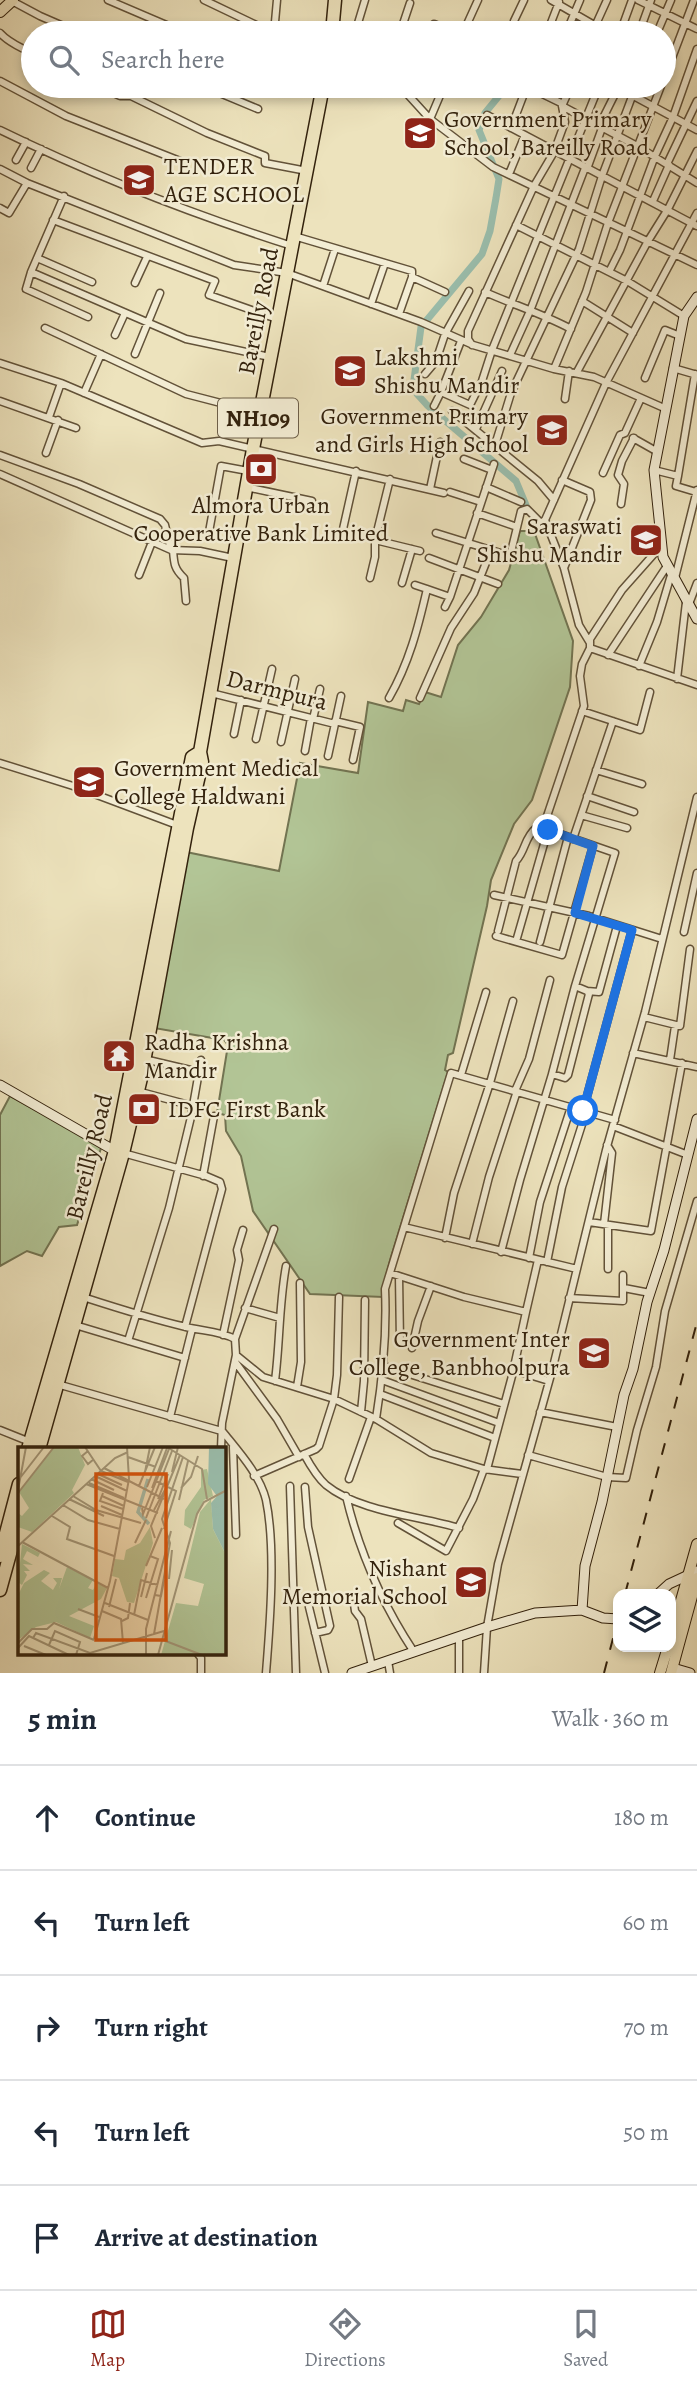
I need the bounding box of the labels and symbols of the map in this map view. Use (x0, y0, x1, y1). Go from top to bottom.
place label: Government Primary School, Bareilly Road (444, 103, 652, 163)
school or university icon: Government Primary School, Bareilly Road (401, 114, 439, 152)
place label: TENDER AGE SCHOOL (163, 150, 305, 210)
school or university icon: TENDER AGE SCHOOL (120, 161, 158, 199)
street label: Bareilly Road (230, 244, 286, 377)
place label: Lakshmi Shishu Mandir (374, 341, 520, 401)
school or university icon: Lakshmi Shishu Mandir (331, 352, 369, 390)
road number: NH109 (218, 398, 298, 438)
place label: Government Primary and Girls High School (315, 400, 528, 460)
school or university icon: Government Primary and Girls High School (533, 411, 571, 449)
bank icon: Almora Urban Cooperative Bank Limited (242, 450, 280, 488)
place label: Almora Urban Cooperative Bank Limited (133, 489, 389, 549)
place label: Saraswati Shishu Mandir (476, 510, 622, 570)
school or university icon: Saraswati Shishu Mandir (627, 521, 665, 559)
street label: Darmpura (223, 662, 332, 718)
place label: Government Medical College Haldwani (114, 752, 318, 812)
school or university icon: Government Medical College Haldwani (70, 763, 108, 801)
route end (532, 814, 563, 845)
place label: Radha Krishna Mandir (144, 1026, 290, 1086)
temple icon: Radha Krishna Mandir (100, 1037, 138, 1075)
street label: Bareilly Road (58, 1090, 120, 1224)
bank icon: IDFC First Bank (125, 1090, 163, 1128)
place label: IDFC First Bank (168, 1093, 326, 1125)
route start (567, 1095, 598, 1126)
place label: Government Inter College, Banbhoolpura (349, 1323, 571, 1383)
school or university icon: Government Inter College, Banbhoolpura (575, 1334, 613, 1372)
inset map (18, 1447, 226, 1656)
place label: Nishant Memorial School (282, 1552, 447, 1612)
school or university icon: Nishant Memorial School (452, 1563, 490, 1601)

